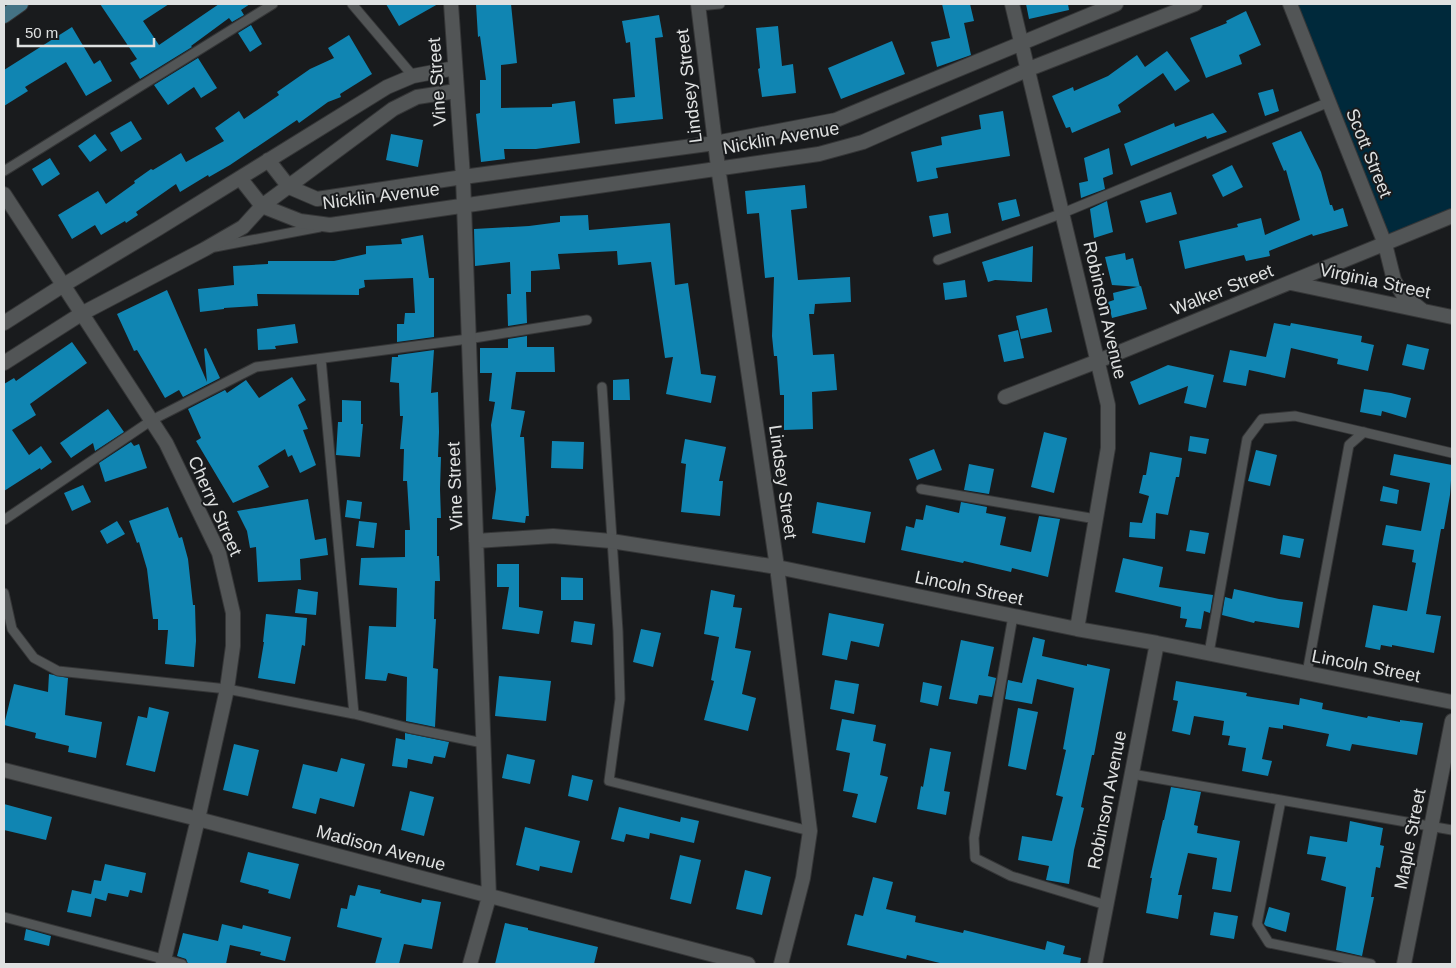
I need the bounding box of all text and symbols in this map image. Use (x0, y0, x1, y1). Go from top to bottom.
scale bar (18, 15, 154, 47)
text: 50 m (25, 24, 58, 41)
street label: Lindsey Street (672, 28, 706, 144)
street label: Vine Street (424, 37, 450, 127)
street label: Scott Street (1342, 106, 1396, 200)
street label: Nicklin Avenue (721, 118, 841, 158)
street label: Nicklin Avenue (321, 179, 441, 213)
street label: Robinson Avenue (1079, 239, 1131, 381)
street label: Virginia Street (1318, 259, 1432, 303)
street label: Walker Street (1168, 260, 1276, 320)
street label: Lindsey Street (765, 424, 801, 540)
street label: Vine Street (443, 441, 467, 531)
street label: Cherry Street (184, 453, 246, 559)
street label: Lincoln Street (913, 567, 1025, 609)
street label: Lincoln Street (1310, 646, 1422, 686)
street label: Robinson Avenue (1084, 729, 1130, 871)
street label: Maple Street (1390, 787, 1430, 891)
street label: Madison Avenue (314, 821, 448, 875)

